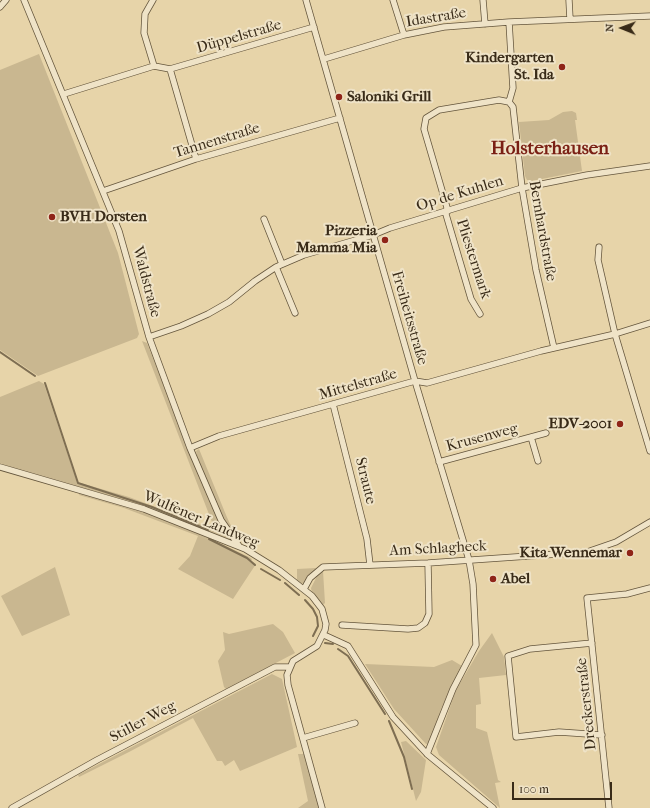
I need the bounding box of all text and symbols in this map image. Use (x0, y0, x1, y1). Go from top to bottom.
street label: Idastraße (405, 4, 467, 32)
north arrow (602, 8, 642, 48)
street label: Düppelstraße (194, 16, 284, 58)
text: N (603, 23, 616, 32)
place label: Kindergarten St. Ida (465, 49, 554, 84)
marker: Kindergarten St. Ida (557, 62, 567, 72)
place label: Saloniki Grill (347, 88, 431, 106)
marker: Saloniki Grill (334, 92, 344, 102)
street label: Tannenstraße (172, 119, 262, 163)
district label: Holsterhausen (491, 138, 609, 160)
street label: Op de Kuhlen (414, 172, 506, 216)
street label: Bernhardstraße (524, 179, 560, 283)
place label: BVH Dorsten (60, 208, 147, 226)
marker: BVH Dorsten (47, 212, 57, 222)
street label: Pliestermark (452, 217, 494, 301)
place label: Pizzeria Mamma Mia (296, 222, 377, 257)
marker: Pizzeria Mamma Mia (380, 235, 390, 245)
street label: Waldstraße (128, 245, 164, 319)
street label: Freiheitsstraße (387, 269, 431, 367)
street label: Mittelstraße (317, 365, 399, 405)
place label: EDV-2001 (549, 415, 612, 433)
marker: EDV-2001 (615, 419, 625, 429)
street label: Krusenweg (444, 420, 520, 456)
street label: Straute (351, 456, 379, 506)
street label: Wulfener Landweg (140, 488, 262, 552)
street label: Am Schlagheck (389, 537, 487, 561)
place label: Kita Wennemar (520, 544, 622, 562)
marker: Kita Wennemar (625, 548, 635, 558)
place label: Abel (501, 570, 530, 588)
marker: Abel (488, 574, 498, 584)
street label: Dreckerstraße (573, 657, 601, 751)
street label: Stiller Weg (107, 697, 179, 747)
scale bar (514, 774, 614, 800)
text: 100 m (519, 782, 549, 796)

